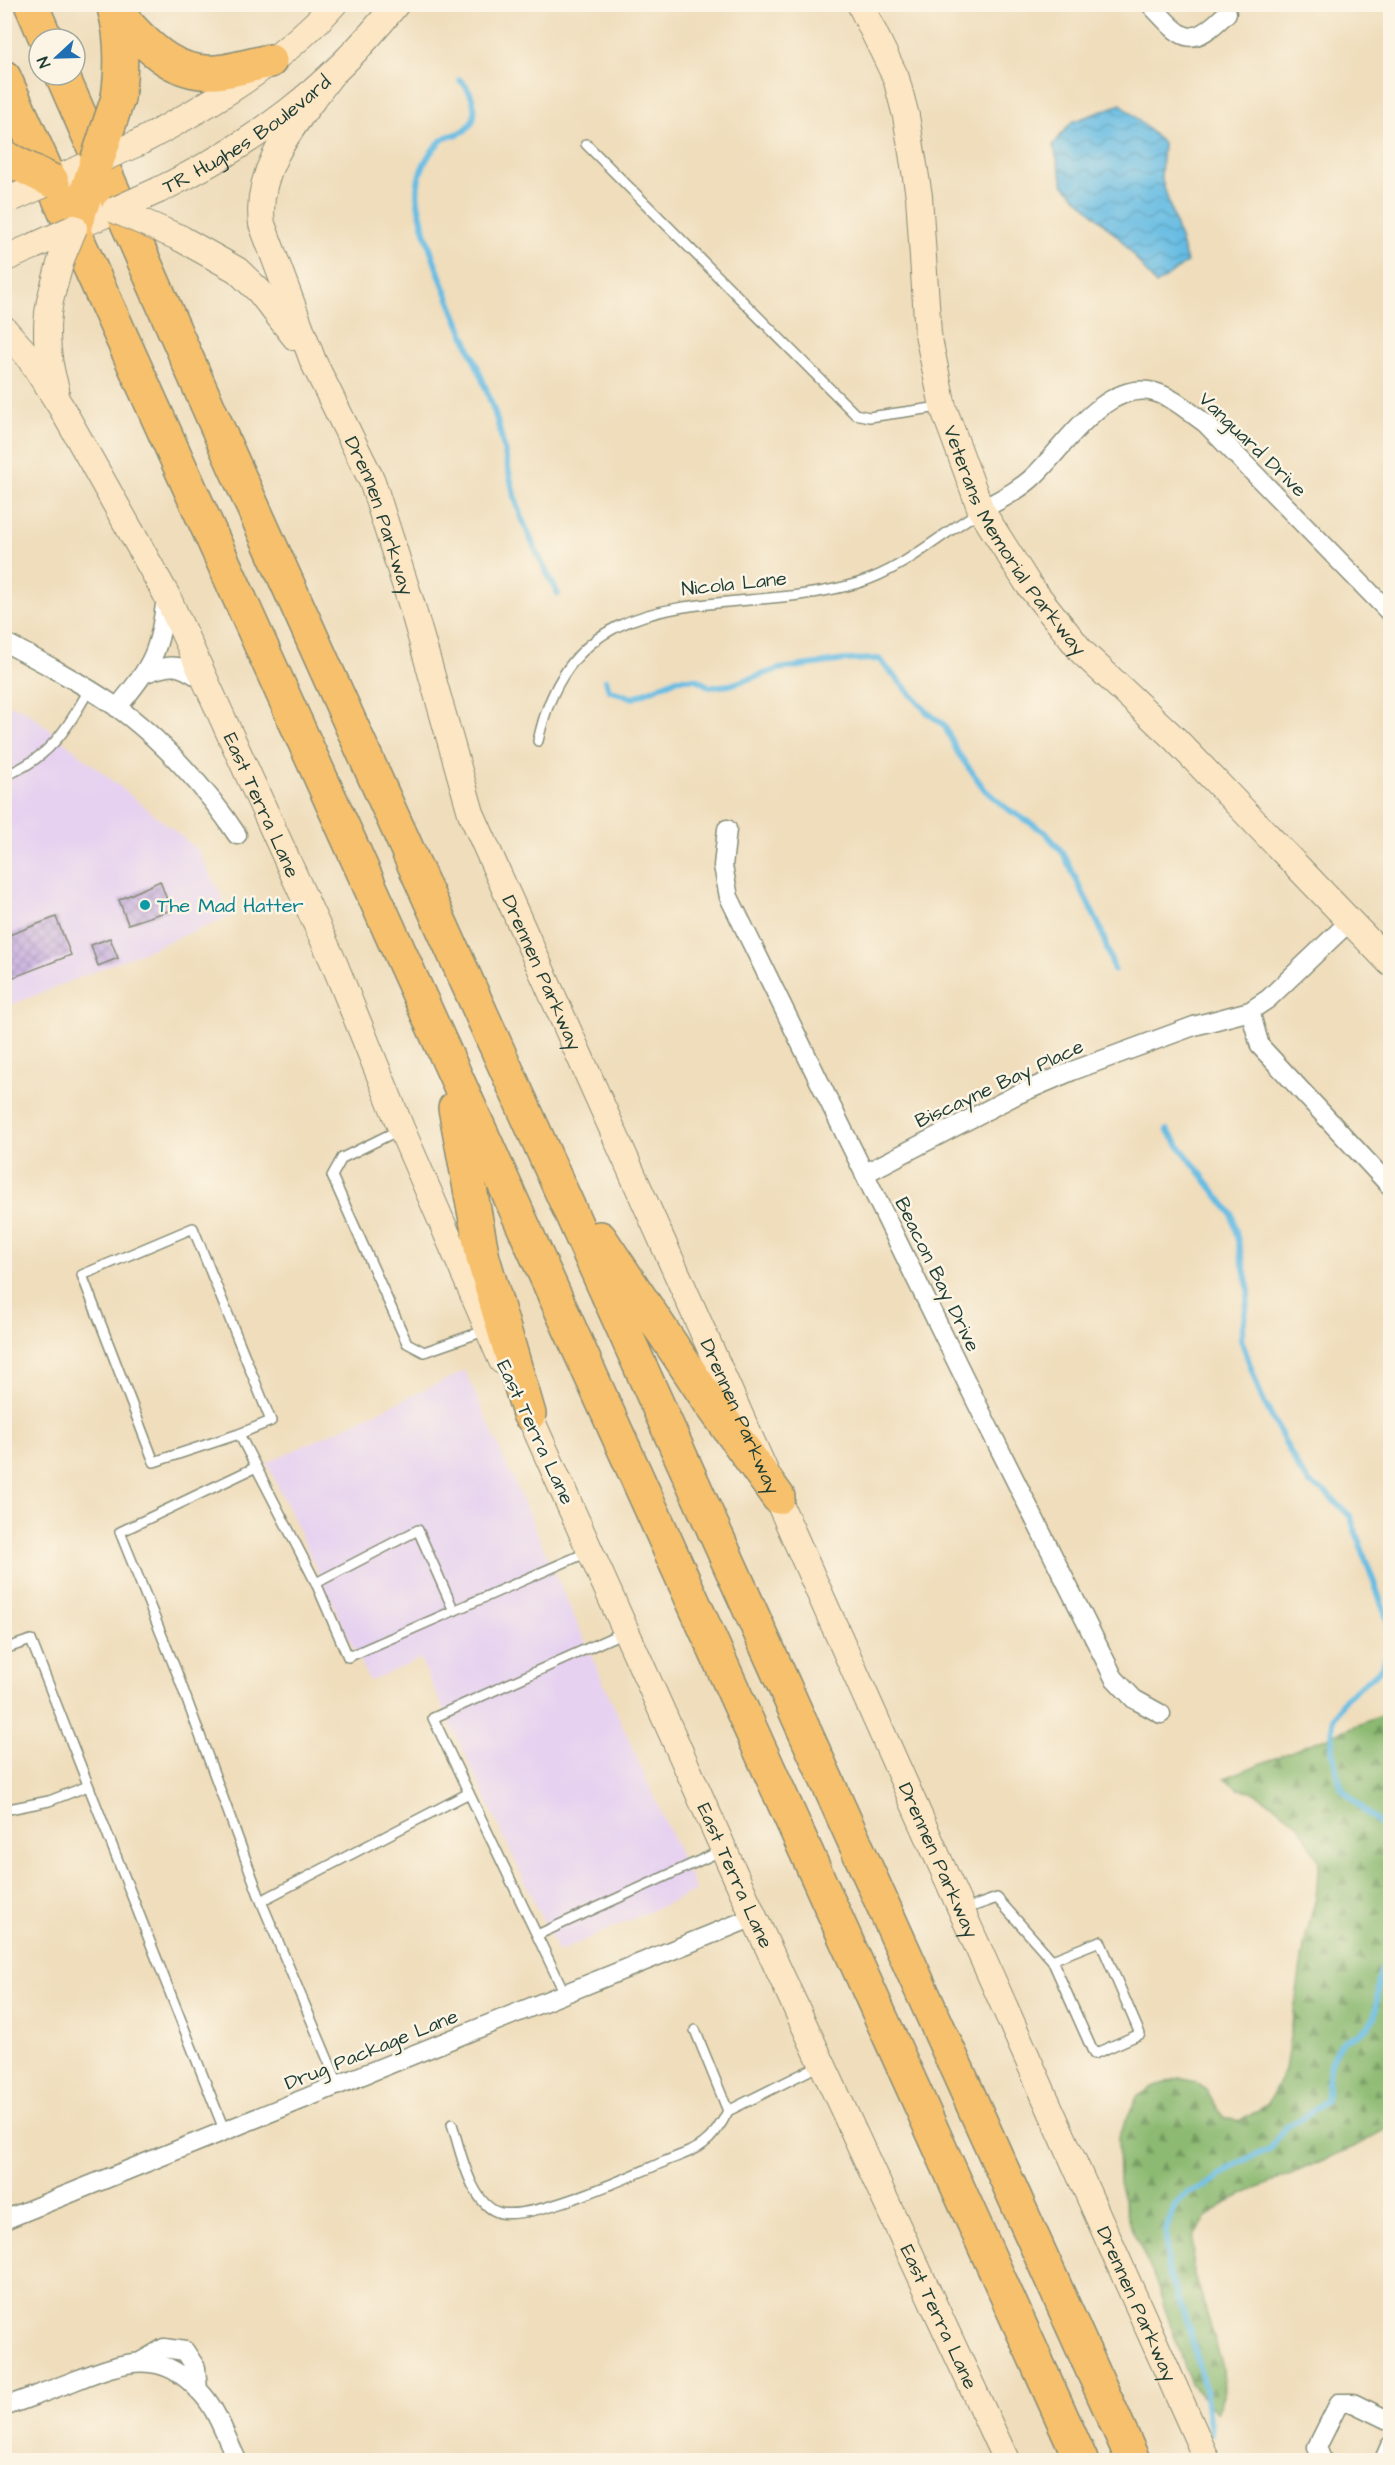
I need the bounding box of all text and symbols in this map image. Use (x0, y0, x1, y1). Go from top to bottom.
north arrow (27, 27, 87, 87)
text: N (32, 53, 56, 71)
street label: TR Hughes Boulevard (158, 69, 337, 201)
street label: Vanguard Drive (1191, 386, 1313, 505)
street label: Veterans Memorial Parkway (936, 421, 1093, 663)
street label: Drennen Parkway (337, 432, 421, 599)
street label: Nicola Lane (680, 565, 788, 603)
street label: East Terra Lane (216, 728, 306, 883)
street label: Drennen Parkway (494, 891, 588, 1055)
place label: The Mad Hatter (157, 892, 303, 920)
marker: The Mad Hatter (138, 898, 152, 912)
street label: Biscayne Bay Place (911, 1033, 1089, 1136)
street label: Beacon Bay Drive (887, 1192, 987, 1357)
street label: Drennen Parkway (693, 1335, 787, 1499)
street label: East Terra Lane (489, 1356, 581, 1509)
street label: Drennen Parkway (891, 1778, 985, 1943)
street label: East Terra Lane (690, 1799, 780, 1953)
street label: Drug Package Lane (281, 2002, 463, 2098)
street label: Drennen Parkway (1089, 2222, 1183, 2387)
street label: East Terra Lane (893, 2240, 984, 2394)

